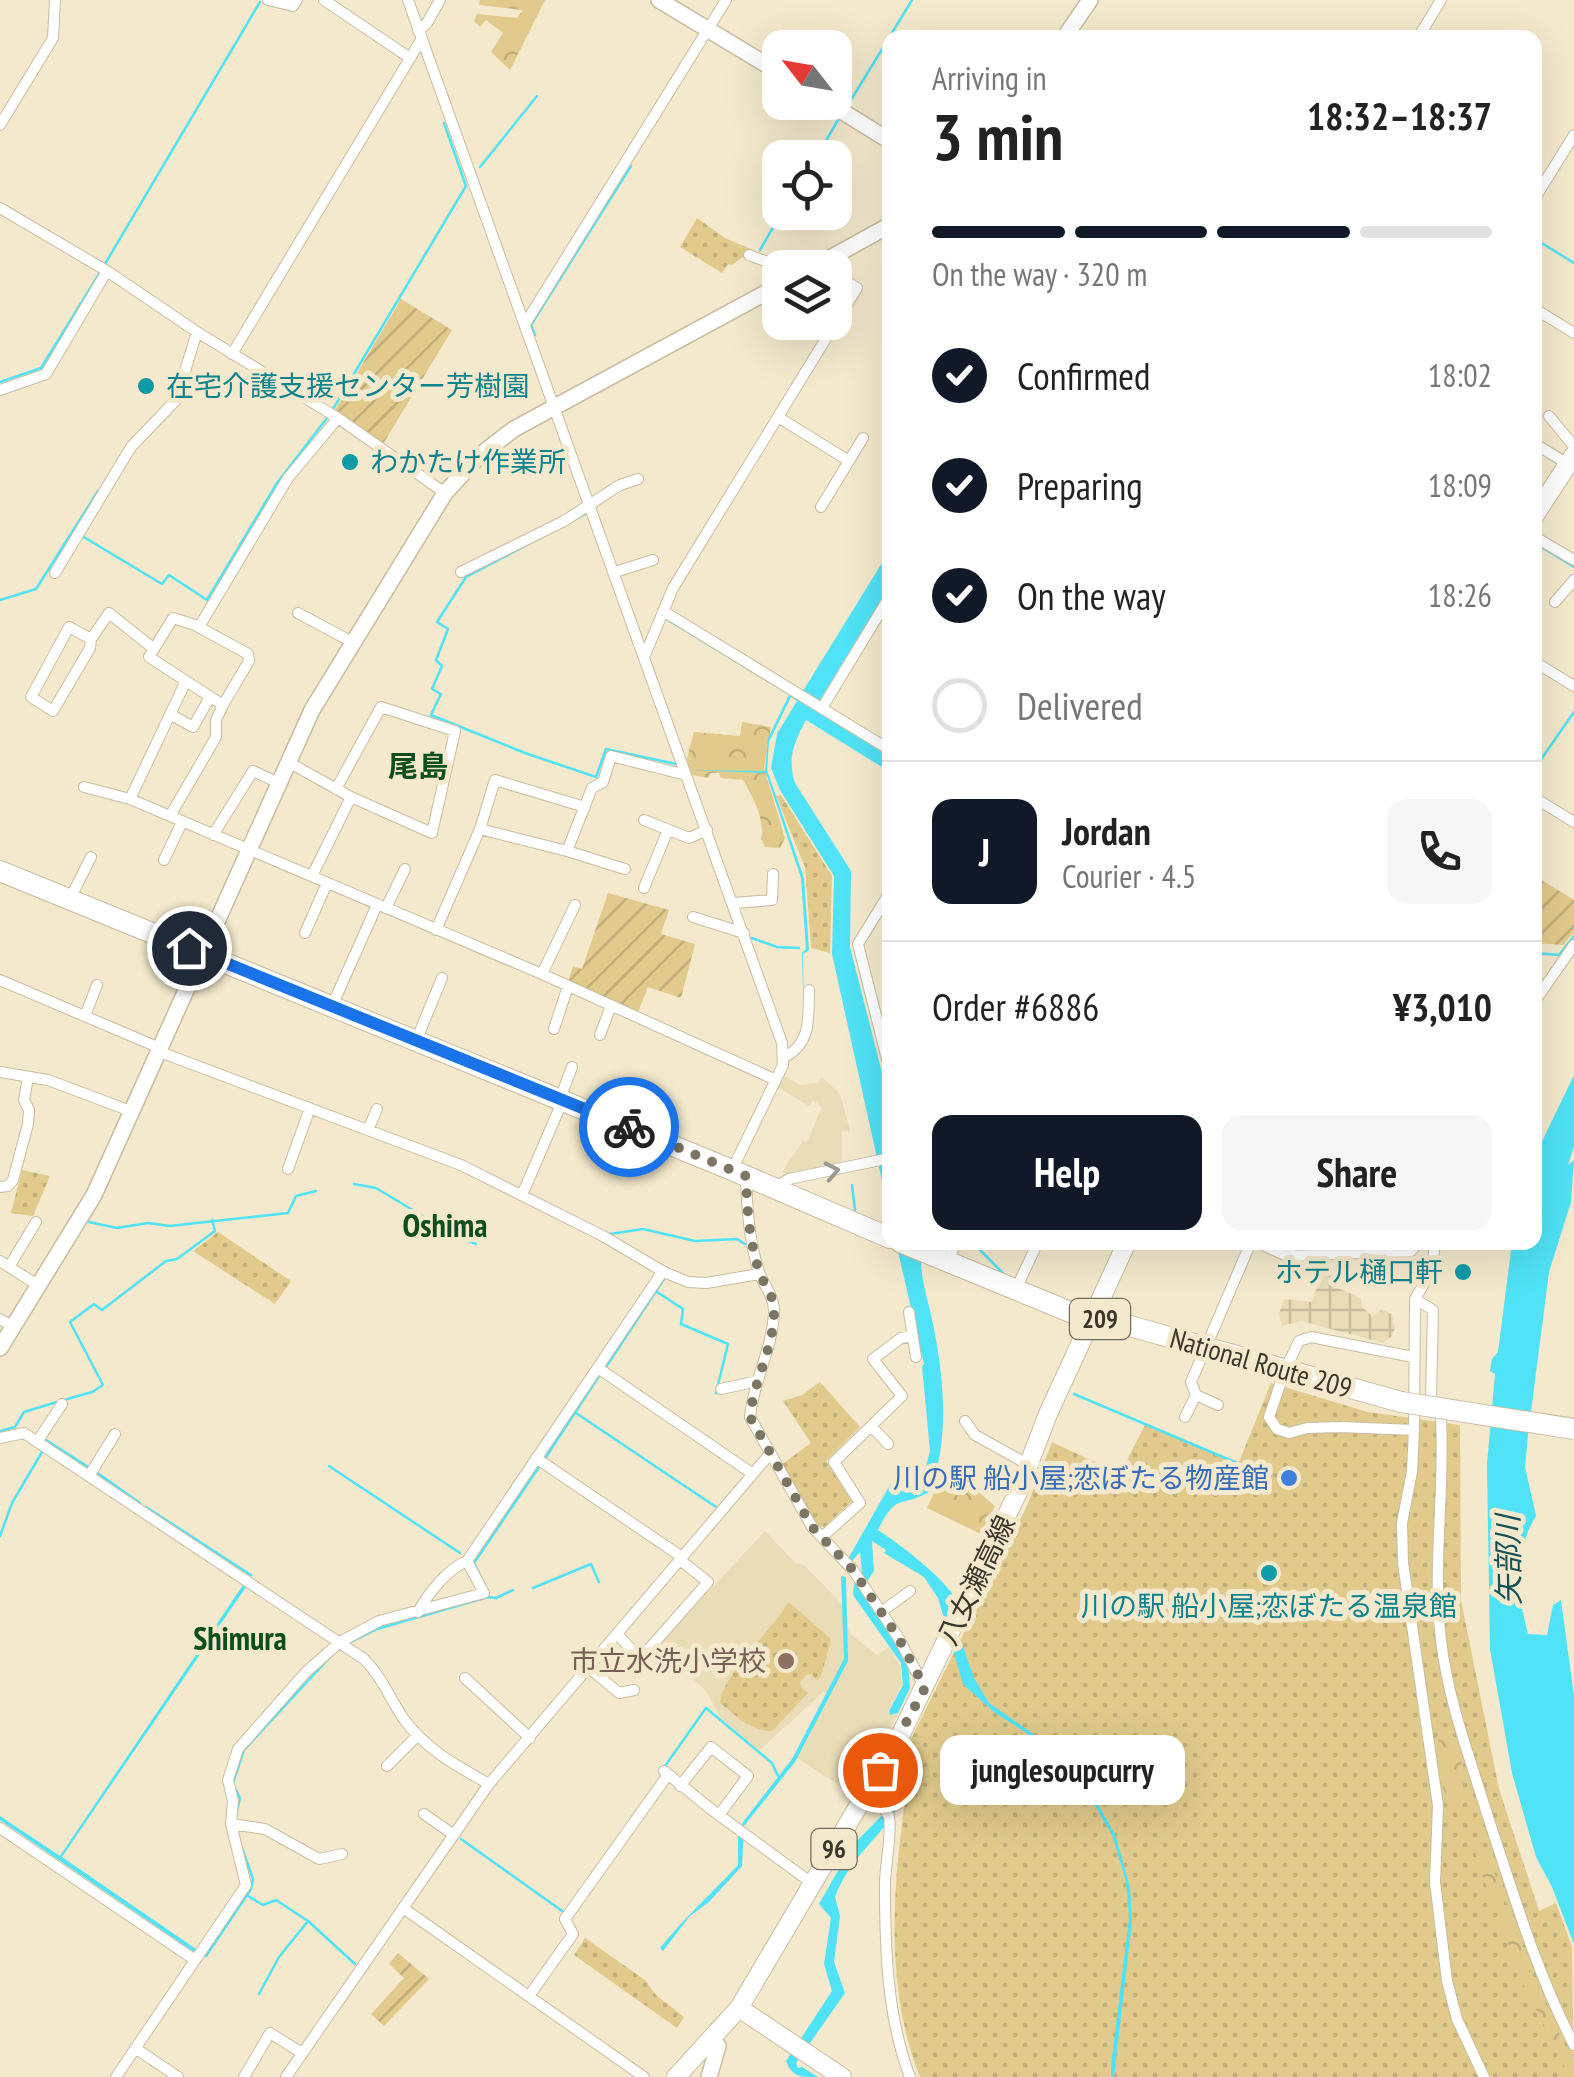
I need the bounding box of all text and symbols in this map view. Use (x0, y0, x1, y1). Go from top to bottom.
north arrow (762, 30, 852, 120)
map controls (762, 30, 852, 340)
text: Arriving in (932, 57, 1047, 99)
text: 18:32–18:37 (1307, 91, 1492, 140)
text: 3 min (932, 94, 1063, 178)
button: locate (762, 140, 852, 230)
button: layers (762, 250, 852, 340)
text: On the way · 320 m (932, 253, 1147, 295)
icon: check (932, 348, 987, 403)
text: Confirmed (1017, 351, 1150, 400)
text: 18:02 (1428, 354, 1492, 396)
place label: 在宅介護支援センター芳樹園 (166, 367, 530, 404)
marker: 在宅介護支援センター芳樹園 (135, 375, 157, 397)
place label: わかたけ作業所 (370, 443, 566, 480)
marker: わかたけ作業所 (339, 451, 361, 473)
icon: check (932, 458, 987, 513)
text: Preparing (1017, 461, 1143, 510)
text: 18:09 (1428, 464, 1492, 506)
icon: check (932, 568, 987, 623)
text: On the way (1017, 571, 1165, 620)
text: 18:26 (1428, 574, 1492, 616)
text: Delivered (1017, 681, 1143, 730)
district label: 尾島 (388, 746, 448, 785)
button: phone (1387, 799, 1492, 904)
text: Jordan (1062, 806, 1151, 855)
text: J (979, 827, 990, 876)
text: Courier · 4.5 (1062, 855, 1196, 897)
pin (147, 906, 232, 991)
icon: home (162, 921, 217, 976)
text: Order #6886 (932, 982, 1099, 1031)
text: ¥3,010 (1393, 982, 1492, 1031)
courier (579, 1077, 679, 1177)
icon: bike (602, 1100, 657, 1155)
button: Help (932, 1115, 1202, 1230)
button: Share (1222, 1115, 1492, 1230)
one-way arrow (823, 1161, 840, 1182)
district label: Oshima (403, 1204, 487, 1246)
place label: ホテル樋口軒 (1275, 1253, 1443, 1290)
marker: ホテル樋口軒 (1452, 1261, 1474, 1283)
road number: 209 (1070, 1299, 1130, 1339)
street label: National Route 209 (1166, 1319, 1356, 1406)
place label: 川の駅 船小屋;恋ぼたる物産館 (893, 1459, 1269, 1496)
marker: 川の駅 船小屋;恋ぼたる物産館 (1278, 1467, 1300, 1489)
street label: 八女瀬高線 (928, 1509, 1023, 1651)
water label: 矢部川 (1487, 1512, 1528, 1605)
marker: 川の駅 船小屋;恋ぼたる温泉館 (1258, 1562, 1280, 1584)
place label: 川の駅 船小屋;恋ぼたる温泉館 (1081, 1587, 1457, 1624)
district label: Shimura (193, 1617, 287, 1659)
place label: 市立水洗小学校 (570, 1642, 766, 1679)
marker: 市立水洗小学校 (775, 1650, 797, 1672)
pin (838, 1728, 923, 1813)
callout: junglesoupcurry (940, 1735, 1185, 1805)
icon: bag (853, 1743, 908, 1798)
text: junglesoupcurry (971, 1749, 1154, 1791)
road number: 96 (812, 1829, 856, 1869)

